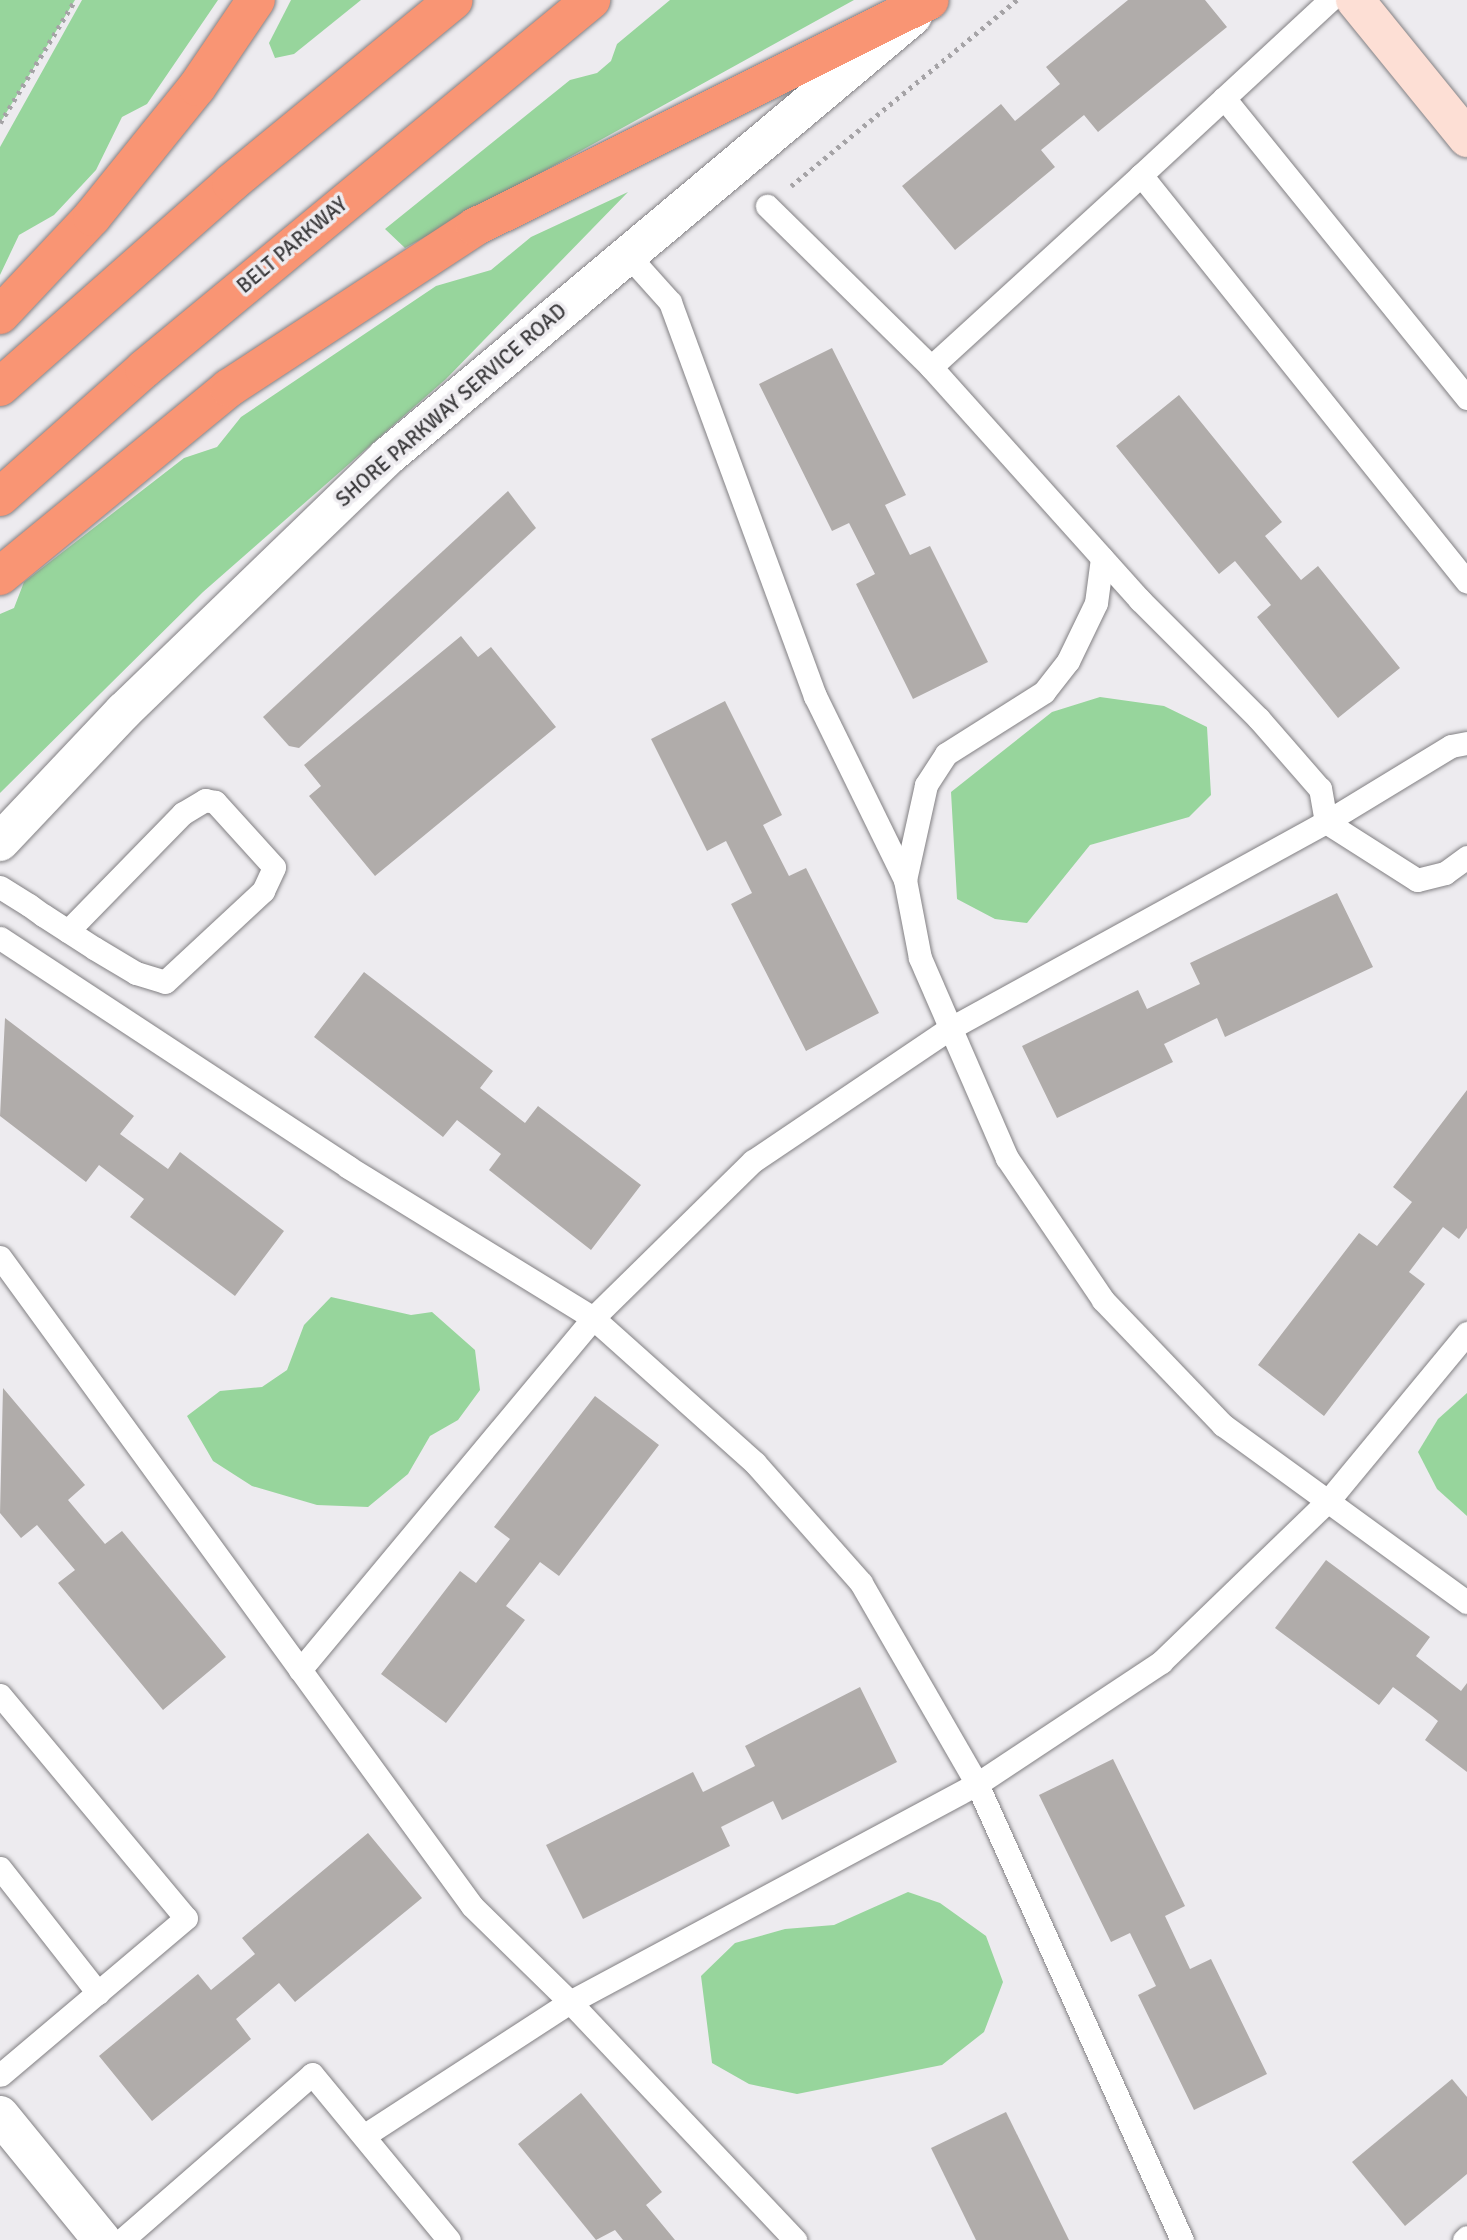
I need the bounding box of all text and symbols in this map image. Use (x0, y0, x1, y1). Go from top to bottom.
street label: BELT PARKWAY (232, 192, 352, 298)
street label: SHORE PARKWAY SERVICE ROAD (331, 298, 571, 512)

